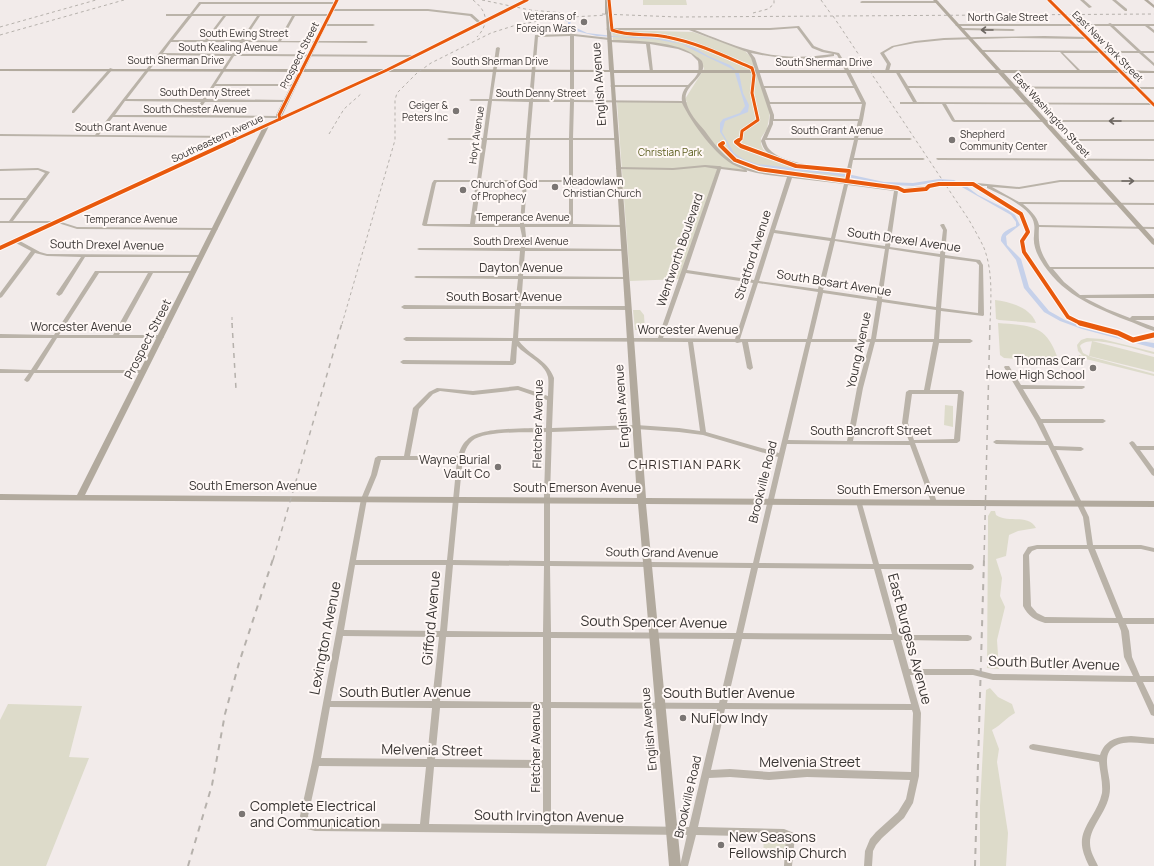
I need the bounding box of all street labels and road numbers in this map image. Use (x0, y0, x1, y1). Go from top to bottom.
street label: East New York Street (1069, 7, 1147, 85)
street label: North Gale Street (968, 10, 1048, 24)
street label: Prospect Street (276, 19, 322, 91)
street label: South Ewing Street (200, 26, 288, 40)
street label: South Kealing Avenue (178, 40, 278, 54)
street label: English Avenue (587, 42, 610, 126)
street label: South Sherman Drive (128, 53, 225, 67)
street label: South Sherman Drive (452, 54, 549, 68)
street label: South Sherman Drive (776, 55, 873, 69)
street label: East Washington Street (1010, 70, 1094, 160)
street label: South Denny Street (160, 85, 250, 99)
street label: South Denny Street (496, 86, 586, 100)
street label: South Chester Avenue (143, 102, 247, 116)
street label: Hoyt Avenue (465, 105, 487, 165)
street label: Southeastern Avenue (169, 110, 265, 165)
street label: South Grant Avenue (75, 120, 167, 134)
street label: South Grant Avenue (791, 123, 883, 137)
street label: Wentworth Boulevard (652, 191, 707, 309)
street label: Stratford Avenue (730, 208, 775, 302)
street label: Temperance Avenue (476, 210, 570, 224)
street label: Temperance Avenue (84, 212, 178, 226)
street label: South Drexel Avenue (846, 223, 962, 256)
street label: South Drexel Avenue (473, 234, 569, 248)
street label: South Drexel Avenue (50, 235, 164, 254)
street label: Dayton Avenue (479, 259, 563, 276)
street label: South Bosart Avenue (775, 265, 893, 300)
street label: South Bosart Avenue (446, 288, 562, 305)
street label: Prospect Street (120, 296, 175, 382)
street label: Young Avenue (842, 310, 875, 390)
street label: Worcester Avenue (31, 318, 131, 335)
street label: Worcester Avenue (638, 321, 738, 338)
street label: English Avenue (610, 364, 633, 448)
street label: Fletcher Avenue (528, 379, 547, 469)
street label: South Bancroft Street (810, 422, 932, 439)
street label: Brookville Road (744, 439, 781, 525)
street label: South Emerson Avenue (189, 477, 317, 494)
street label: South Emerson Avenue (513, 479, 641, 496)
street label: South Emerson Avenue (837, 481, 965, 498)
street label: South Grand Avenue (605, 543, 719, 562)
street label: Gifford Avenue (417, 570, 444, 666)
street label: East Burgess Avenue (884, 571, 937, 707)
street label: Lexington Avenue (304, 580, 345, 696)
street label: South Spencer Avenue (581, 611, 727, 632)
street label: South Butler Avenue (988, 651, 1120, 674)
street label: South Butler Avenue (339, 682, 471, 701)
street label: South Butler Avenue (663, 683, 795, 702)
street label: English Avenue (636, 687, 661, 771)
street label: Fletcher Avenue (527, 703, 544, 793)
street label: Melvenia Street (381, 739, 483, 760)
street label: Melvenia Street (759, 752, 861, 771)
street label: Brookville Road (670, 754, 705, 840)
street label: South Irvington Avenue (474, 805, 624, 826)

